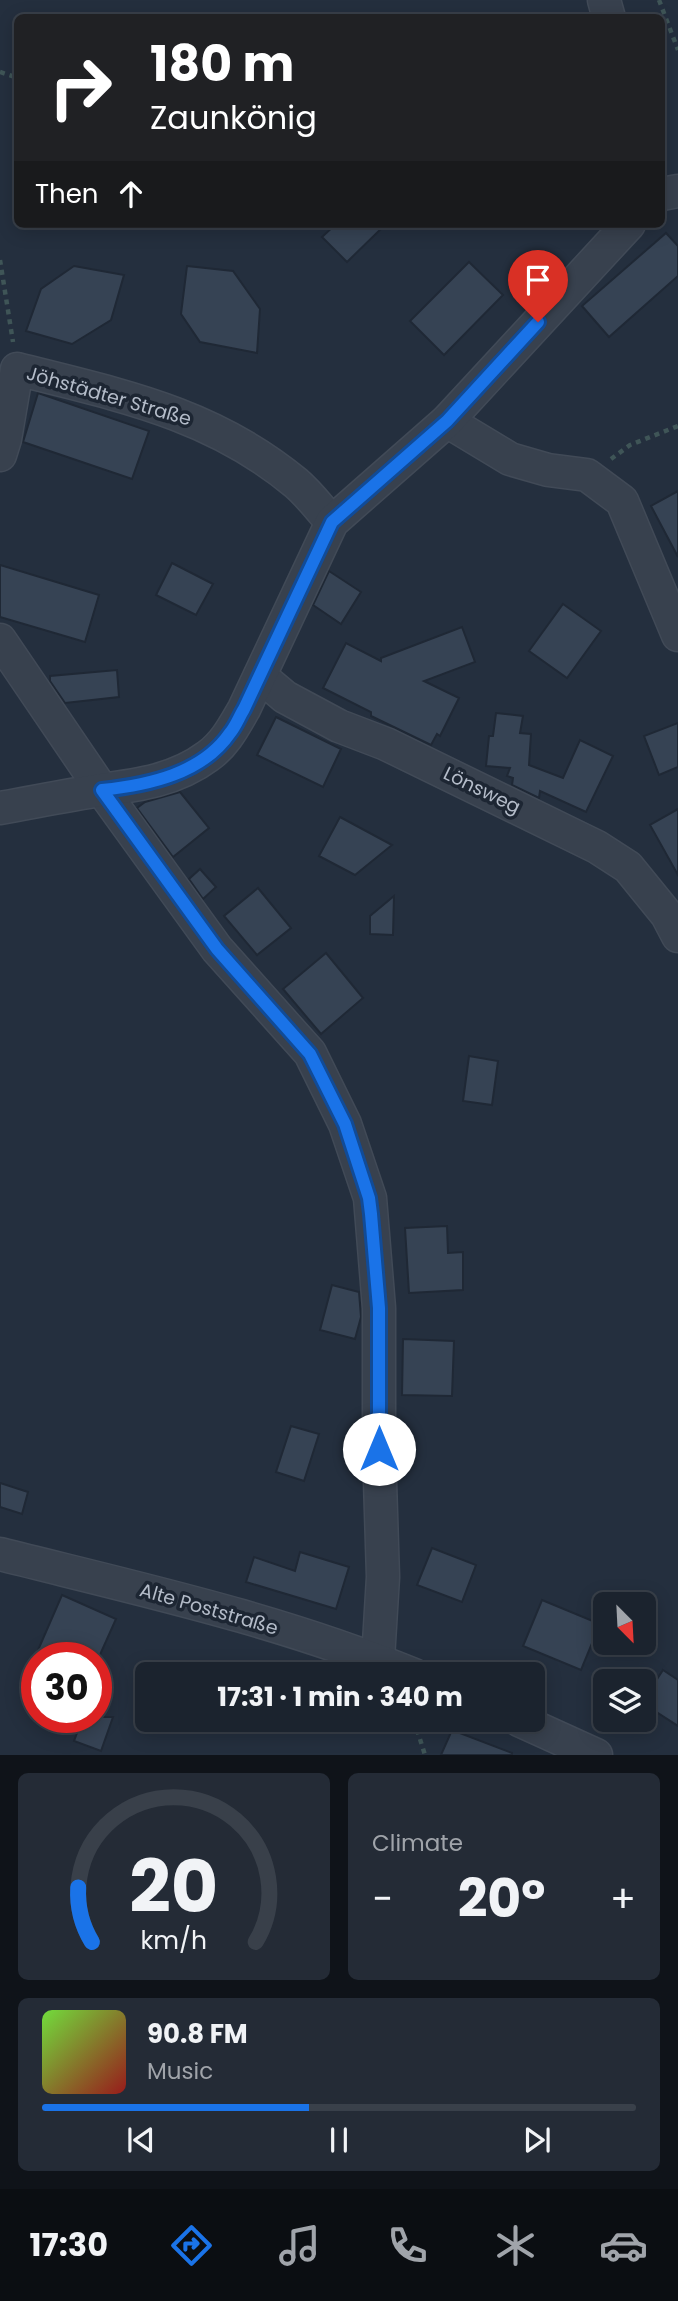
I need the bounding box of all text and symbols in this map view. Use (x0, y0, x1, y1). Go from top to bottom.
text: 180 m (150, 30, 294, 98)
icon: right (35, 42, 126, 133)
text: Zaunkönig (150, 95, 317, 140)
icon: ahead (112, 175, 150, 213)
text: Then (35, 176, 98, 212)
pin (508, 250, 568, 322)
icon: arrive (519, 261, 557, 299)
street label: Jöhstädter Straße (23, 360, 195, 432)
street label: Lönsweg (439, 760, 525, 820)
position arrow (342, 1412, 416, 1486)
street label: Alte Poststraße (137, 1576, 281, 1642)
north arrow (593, 1592, 656, 1656)
map controls (593, 1592, 656, 1732)
speed limit sign: 30 (21, 1642, 112, 1733)
button: layers (593, 1669, 656, 1732)
text: 17:31 · 1 min · 340 m (217, 1679, 463, 1715)
text: Climate (372, 1827, 463, 1859)
text: 20 (129, 1837, 219, 1938)
text: 20° (458, 1862, 545, 1935)
text: − (372, 1872, 393, 1925)
text: + (610, 1872, 636, 1925)
text: km/h (141, 1923, 207, 1958)
text: 90.8 FM (147, 2016, 248, 2052)
text: Music (147, 2055, 213, 2087)
icon: previous (122, 2121, 160, 2159)
icon: pause (320, 2121, 358, 2159)
icon: next (518, 2121, 556, 2159)
icon: directions (167, 2221, 216, 2270)
icon: music (275, 2221, 324, 2270)
icon: phone (383, 2221, 432, 2270)
icon: climate (491, 2221, 540, 2270)
icon: car (599, 2221, 648, 2270)
text: 17:30 (30, 2222, 108, 2267)

